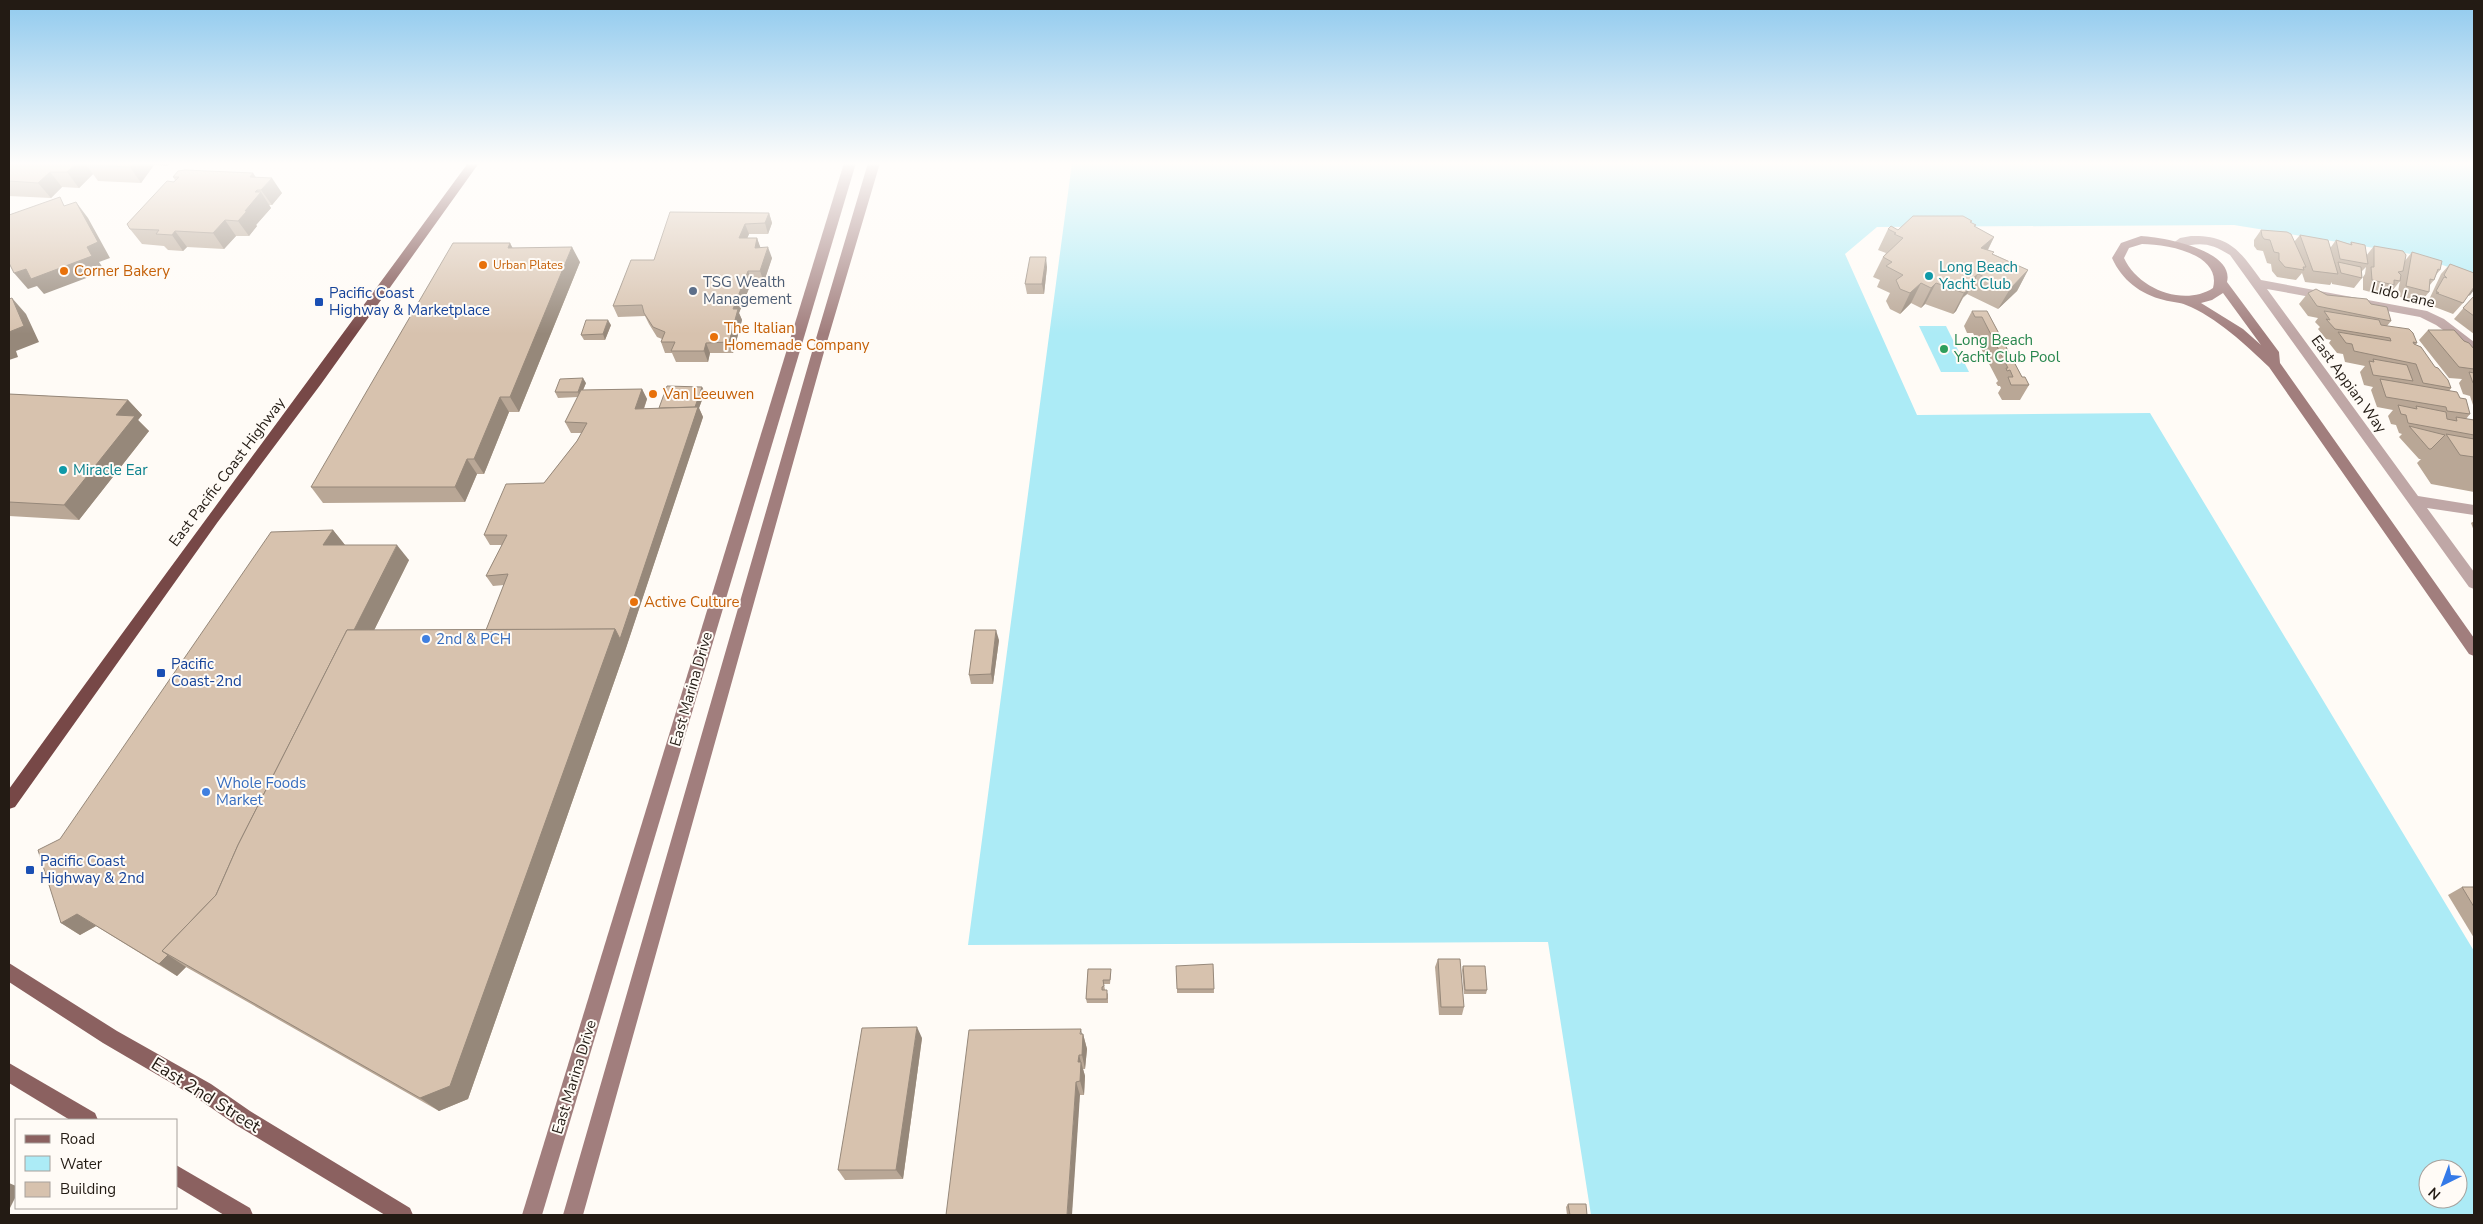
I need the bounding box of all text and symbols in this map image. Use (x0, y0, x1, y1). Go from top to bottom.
place label: Urban Plates (493, 257, 563, 273)
place label: Long Beach Yacht Club (1938, 257, 2018, 294)
marker: Urban Plates (477, 259, 489, 271)
place label: Corner Bakery (74, 261, 170, 281)
marker: Corner Bakery (58, 265, 70, 277)
marker: Long Beach Yacht Club (1923, 270, 1935, 282)
place label: TSG Wealth Management (703, 272, 792, 309)
street label: Lido Lane (2369, 277, 2437, 313)
place label: Pacific Coast Highway & Marketplace (329, 283, 490, 320)
marker: TSG Wealth Management (687, 285, 699, 297)
marker: Pacific Coast Highway & Marketplace (313, 296, 325, 308)
place label: The Italian Homemade Company (724, 318, 870, 355)
place label: Long Beach Yacht Club Pool (1953, 330, 2061, 367)
marker: The Italian Homemade Company (708, 331, 720, 343)
street label: East Appian Way (2307, 331, 2391, 437)
marker: Long Beach Yacht Club Pool (1938, 343, 1950, 355)
place label: Van Leeuwen (662, 384, 754, 404)
marker: Van Leeuwen (647, 388, 659, 400)
street label: East Pacific Coast Highway (164, 393, 290, 551)
place label: Miracle Ear (73, 460, 148, 480)
marker: Miracle Ear (57, 464, 69, 476)
place label: Active Culture (644, 592, 740, 612)
marker: Active Culture (628, 596, 640, 608)
place label: 2nd & PCH (436, 629, 511, 649)
street label: East Marina Drive (665, 629, 717, 749)
marker: 2nd & PCH (420, 633, 432, 645)
place label: Pacific Coast-2nd (171, 654, 242, 691)
marker: Pacific Coast-2nd (155, 667, 167, 679)
place label: Whole Foods Market (216, 773, 306, 810)
marker: Whole Foods Market (200, 786, 212, 798)
place label: Pacific Coast Highway & 2nd (40, 851, 145, 888)
marker: Pacific Coast Highway & 2nd (24, 864, 36, 876)
street label: East Marina Drive (547, 1017, 601, 1137)
street label: East 2nd Street (147, 1052, 266, 1139)
legend (15, 1119, 178, 1209)
text: Road (60, 1129, 95, 1149)
text: Water (60, 1154, 103, 1174)
north arrow (2418, 1159, 2468, 1209)
text: Building (60, 1179, 116, 1199)
text: N (2424, 1183, 2445, 1204)

